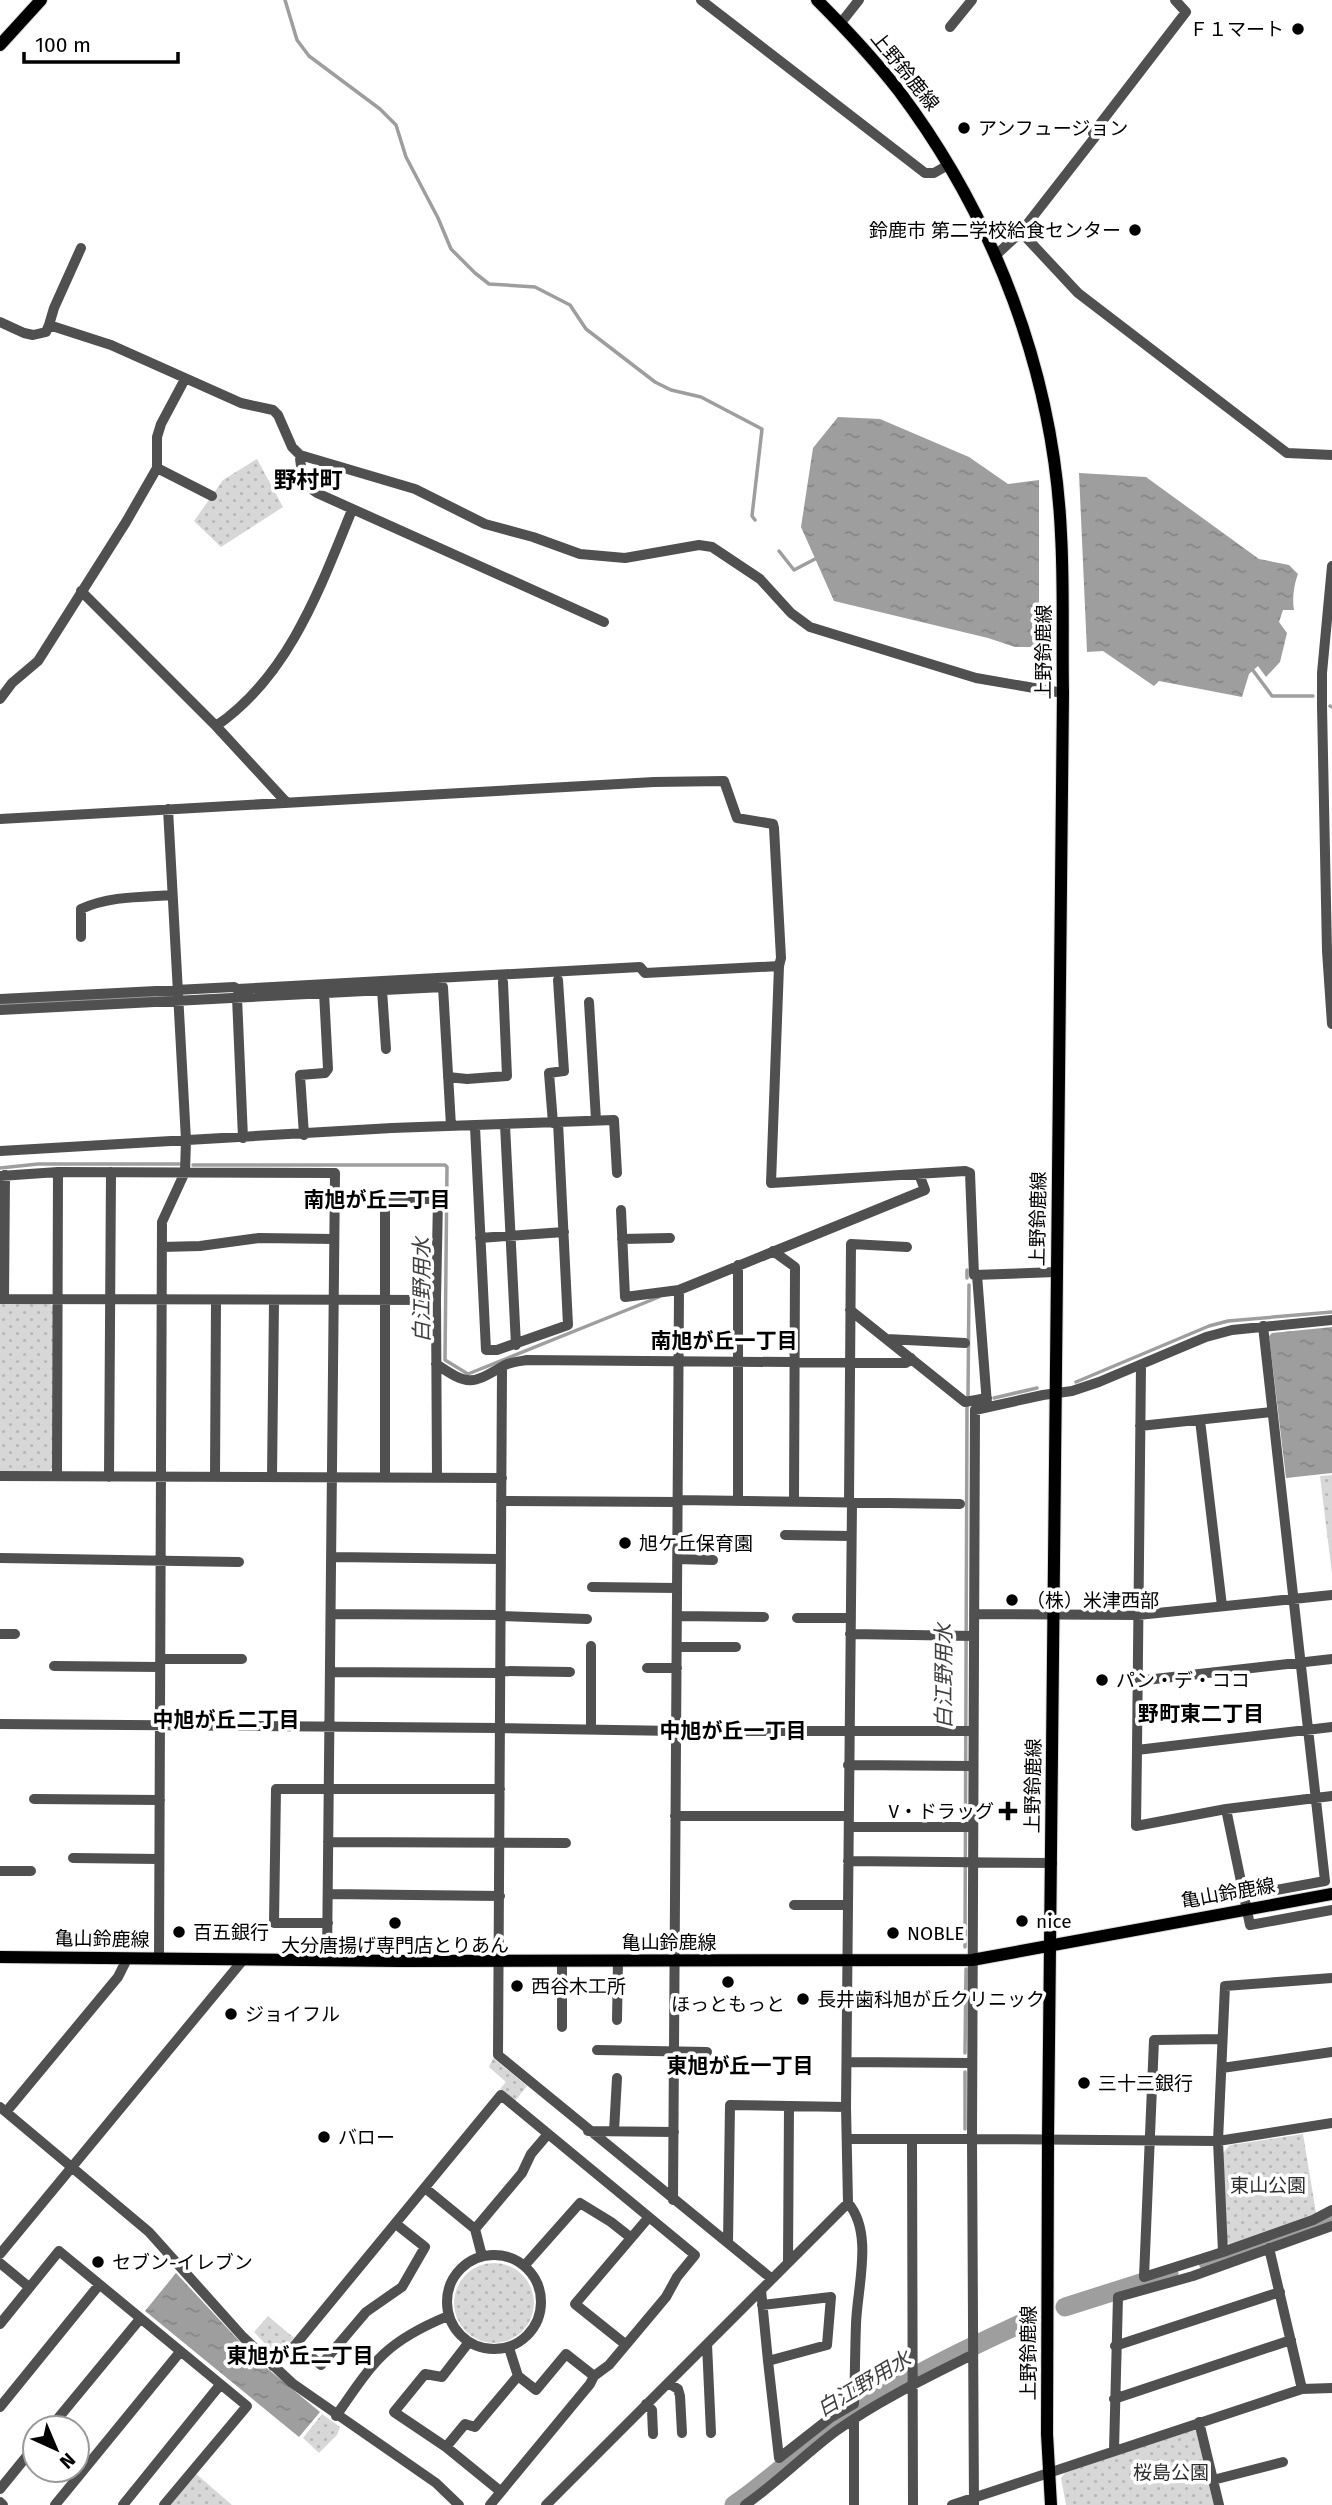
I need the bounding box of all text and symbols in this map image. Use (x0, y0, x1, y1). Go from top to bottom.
place label: Ｆ１マート (1189, 18, 1284, 41)
scale bar (24, 21, 178, 65)
marker: Ｆ１マート (1290, 21, 1306, 37)
street label: 上野鈴鹿線 (866, 27, 944, 115)
text: 100 m (35, 32, 91, 58)
place label: アンフュージョン (978, 117, 1128, 140)
marker: アンフュージョン (956, 120, 972, 136)
place label: 鈴鹿市 第二学校給食センター (869, 219, 1121, 242)
marker: 鈴鹿市 第二学校給食センター (1127, 222, 1143, 238)
district label: 野村町 (274, 466, 343, 494)
street label: 上野鈴鹿線 (1032, 604, 1055, 700)
street label: 上野鈴鹿線 (1026, 1171, 1050, 1267)
district label: 南旭が丘二丁目 (304, 1187, 451, 1213)
water label: 白江野用水 (409, 1236, 435, 1343)
district label: 南旭が丘一丁目 (651, 1328, 798, 1354)
place label: 旭ケ丘保育園 (639, 1532, 753, 1555)
marker: 旭ケ丘保育園 (617, 1535, 633, 1551)
place label: （株）米津西部 (1026, 1589, 1159, 1612)
marker: （株）米津西部 (1004, 1592, 1020, 1608)
water label: 白江野用水 (931, 1622, 957, 1729)
place label: パン・デ・ココ (1116, 1669, 1250, 1692)
marker: パン・デ・ココ (1094, 1672, 1110, 1688)
district label: 野町東二丁目 (1138, 1701, 1264, 1727)
district label: 中旭が丘二丁目 (153, 1707, 300, 1733)
district label: 中旭が丘一丁目 (660, 1718, 807, 1744)
street label: 上野鈴鹿線 (1021, 1738, 1045, 1834)
place label: V・ドラッグ (888, 1800, 994, 1823)
marker: V・ドラッグ (1000, 1803, 1016, 1819)
street label: 亀山鈴鹿線 (1179, 1873, 1277, 1913)
place label: nice (1036, 1910, 1072, 1933)
marker: nice (1014, 1913, 1030, 1929)
marker: 大分唐揚げ専門店とりあん (387, 1915, 403, 1931)
place label: 百五銀行 (193, 1921, 269, 1944)
place label: NOBLE (907, 1922, 964, 1945)
marker: 百五銀行 (171, 1924, 187, 1940)
marker: NOBLE (885, 1925, 901, 1941)
street label: 亀山鈴鹿線 (54, 1927, 150, 1951)
street label: 亀山鈴鹿線 (621, 1931, 717, 1954)
place label: 大分唐揚げ専門店とりあん (281, 1934, 509, 1957)
marker: ほっともっと (720, 1974, 736, 1990)
place label: 西谷木工所 (531, 1975, 626, 1998)
marker: 西谷木工所 (509, 1978, 525, 1994)
place label: 長井歯科旭が丘クリニック (817, 1988, 1045, 2011)
marker: 長井歯科旭が丘クリニック (795, 1991, 811, 2007)
place label: ほっともっと (671, 1993, 785, 2016)
place label: ジョイフル (245, 2003, 340, 2026)
marker: ジョイフル (223, 2006, 239, 2022)
district label: 東旭が丘一丁目 (667, 2053, 814, 2079)
place label: 三十三銀行 (1098, 2072, 1193, 2095)
marker: 三十三銀行 (1076, 2075, 1092, 2091)
place label: バロー (338, 2126, 395, 2149)
marker: バロー (316, 2129, 332, 2145)
park label: 東山公園 (1230, 2174, 1306, 2197)
place label: セブン-イレブン (112, 2251, 253, 2274)
marker: セブン-イレブン (90, 2254, 106, 2270)
street label: 上野鈴鹿線 (1017, 2305, 1040, 2401)
district label: 東旭が丘二丁目 (227, 2343, 374, 2369)
water label: 白江野用水 (812, 2345, 917, 2422)
north arrow (21, 2414, 91, 2484)
text: N (55, 2448, 80, 2474)
park label: 桜島公園 (1133, 2461, 1209, 2484)

